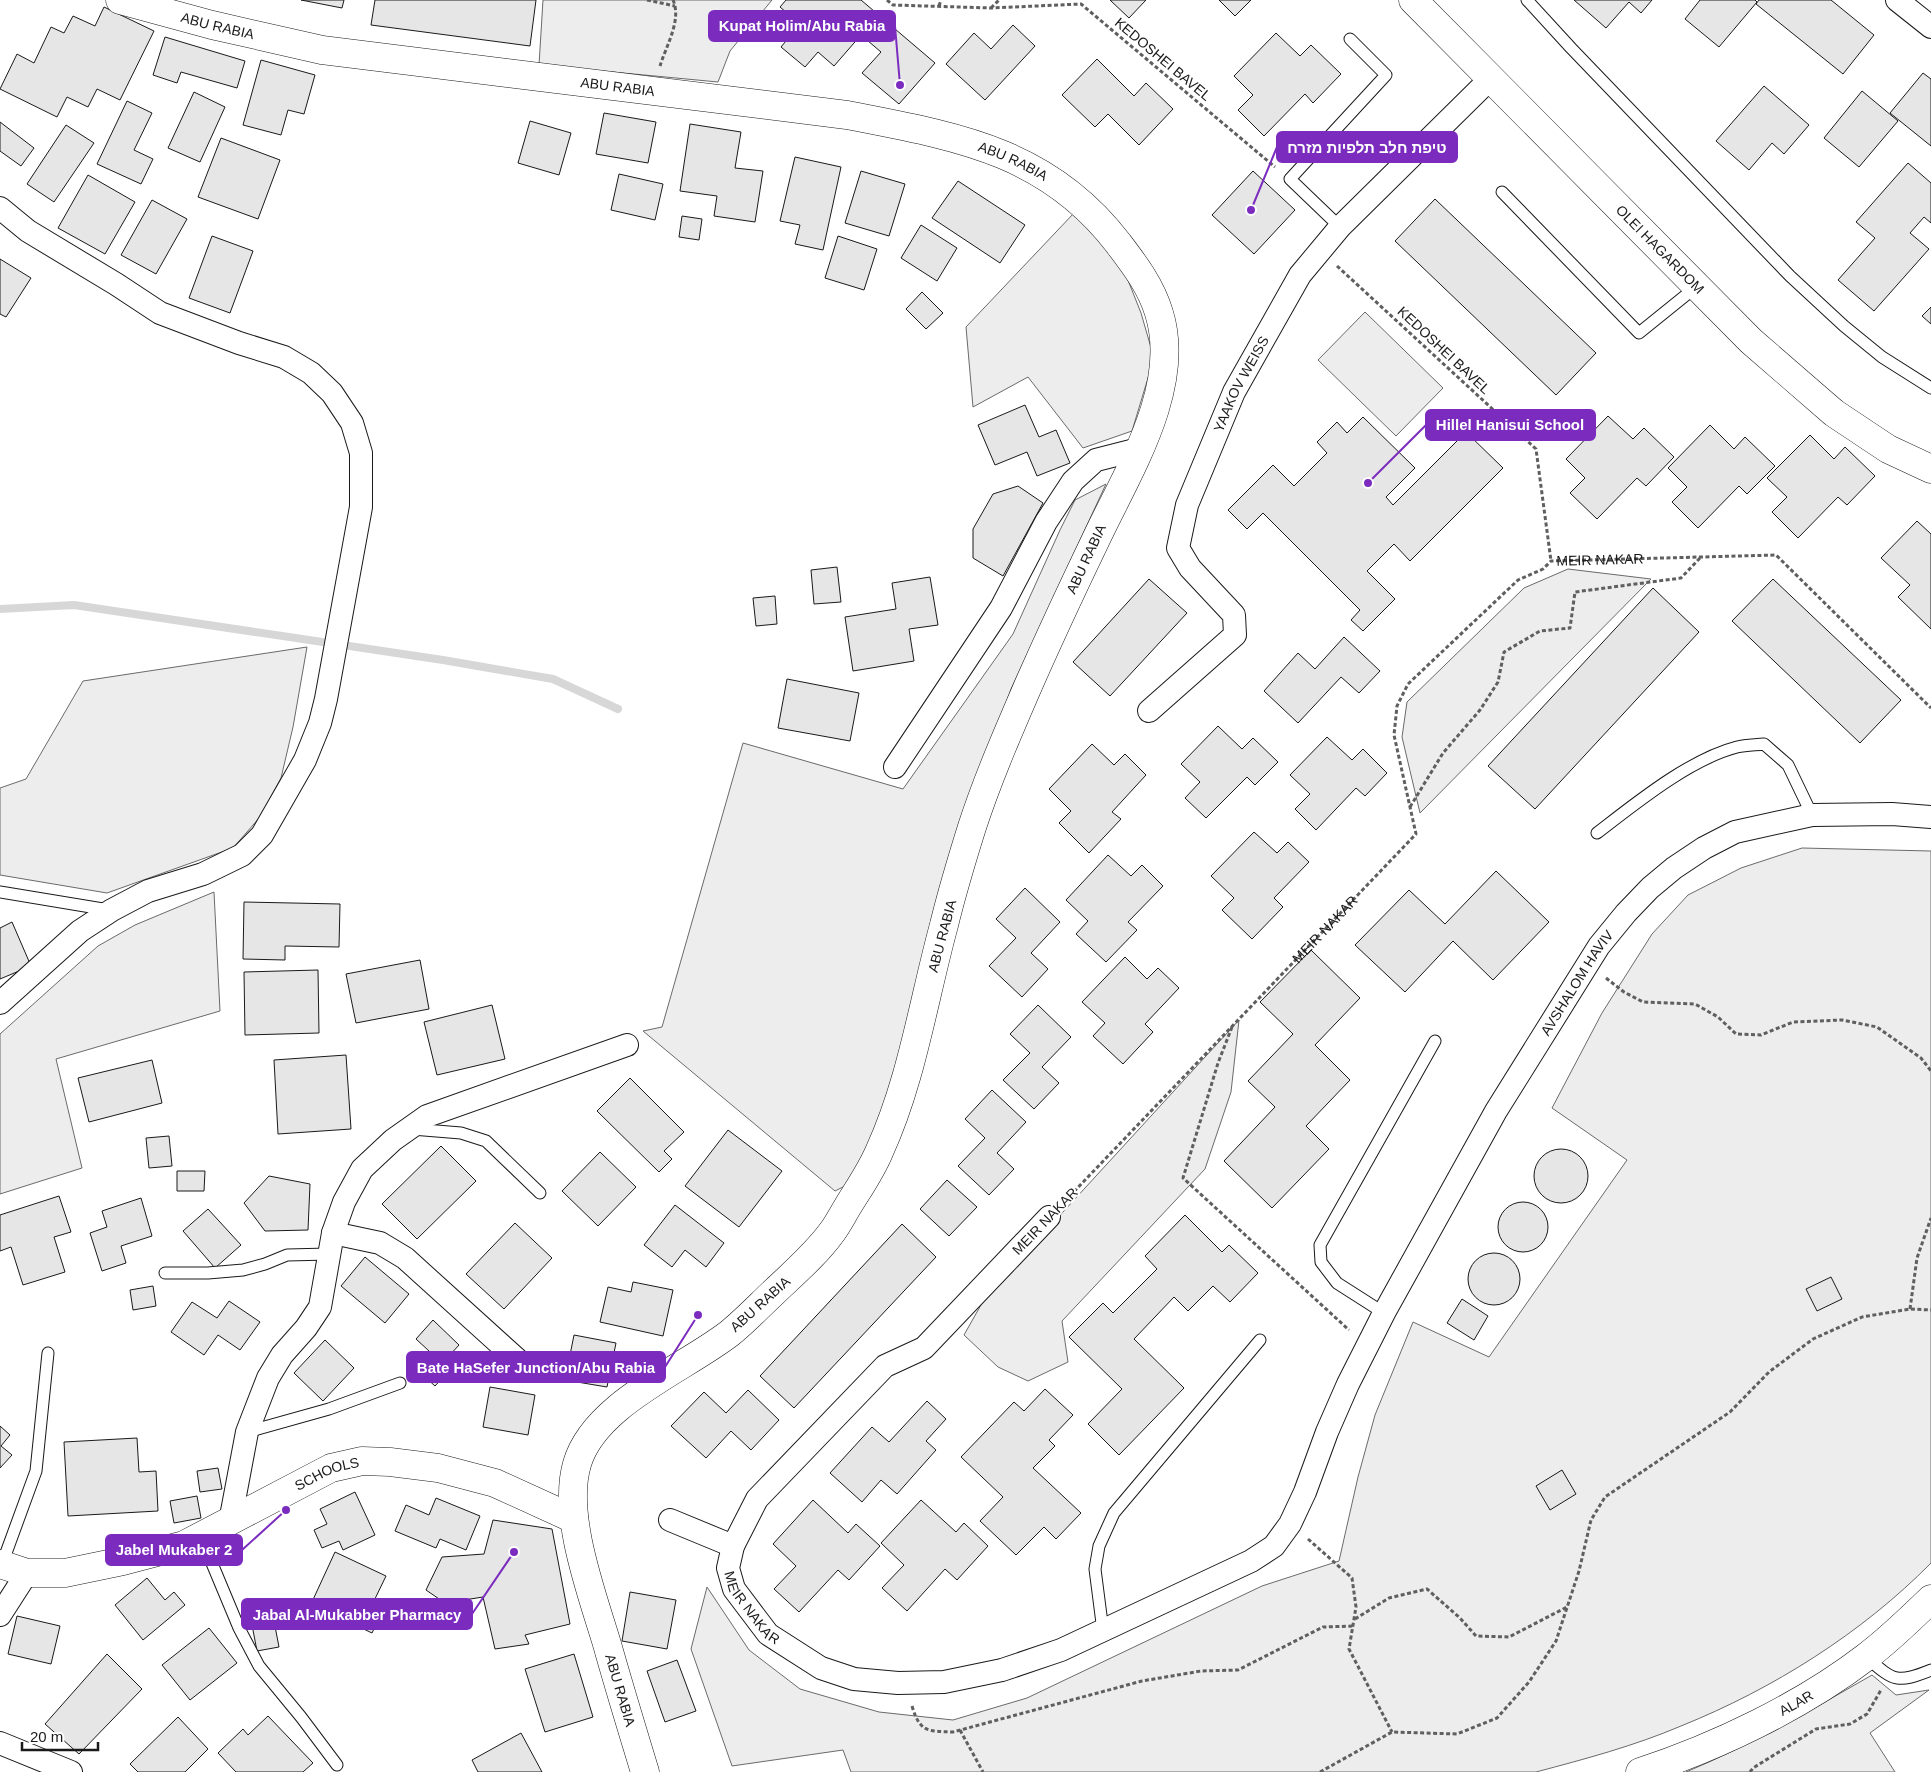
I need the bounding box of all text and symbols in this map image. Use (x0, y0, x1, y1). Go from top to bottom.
street label: ABU RABIA (179, 9, 256, 42)
callout: Kupat Holim/Abu Rabia (709, 11, 895, 41)
street label: KEDOSHEI BAVEL (1112, 14, 1214, 104)
text: Kupat Holim/Abu Rabia (719, 17, 886, 34)
street label: ABU RABIA (580, 74, 656, 99)
callout: טיפת חלב תלפיות מזרח (1277, 132, 1457, 162)
street label: ABU RABIA (976, 138, 1051, 184)
text: טיפת חלב תלפיות מזרח (1287, 139, 1447, 156)
street label: OLEI HAGARDOM (1613, 202, 1707, 297)
street label: KEDOSHEI BAVEL (1395, 303, 1494, 397)
street label: YAAKOV WEISS (1210, 333, 1272, 434)
callout: Hillel Hanisui School (1426, 410, 1595, 440)
text: Hillel Hanisui School (1436, 416, 1584, 433)
street label: ABU RABIA (1063, 521, 1109, 596)
street label: MEIR NAKAR (1556, 551, 1644, 569)
street label: MEIR NAKAR (1289, 892, 1361, 966)
street label: ABU RABIA (925, 897, 960, 974)
street label: AVSHALOM HAVIV (1537, 926, 1617, 1038)
street label: MEIR NAKAR (1009, 1184, 1081, 1258)
street label: ABU RABIA (727, 1273, 794, 1335)
callout: Bate HaSefer Junction/Abu Rabia (407, 1352, 665, 1382)
text: Bate HaSefer Junction/Abu Rabia (417, 1359, 656, 1376)
street label: SCHOOLS (292, 1454, 361, 1494)
callout: Jabel Mukaber 2 (106, 1535, 242, 1565)
text: Jabel Mukaber 2 (116, 1541, 232, 1558)
street label: MEIR NAKAR (721, 1569, 783, 1647)
callout: Jabal Al-Mukabber Pharmacy (242, 1599, 472, 1629)
text: Jabal Al-Mukabber Pharmacy (253, 1606, 462, 1623)
street label: ABU RABIA (602, 1652, 639, 1729)
street label: ALAR (1776, 1687, 1816, 1719)
scale bar (22, 1720, 99, 1752)
text: 20 m (30, 1728, 63, 1745)

